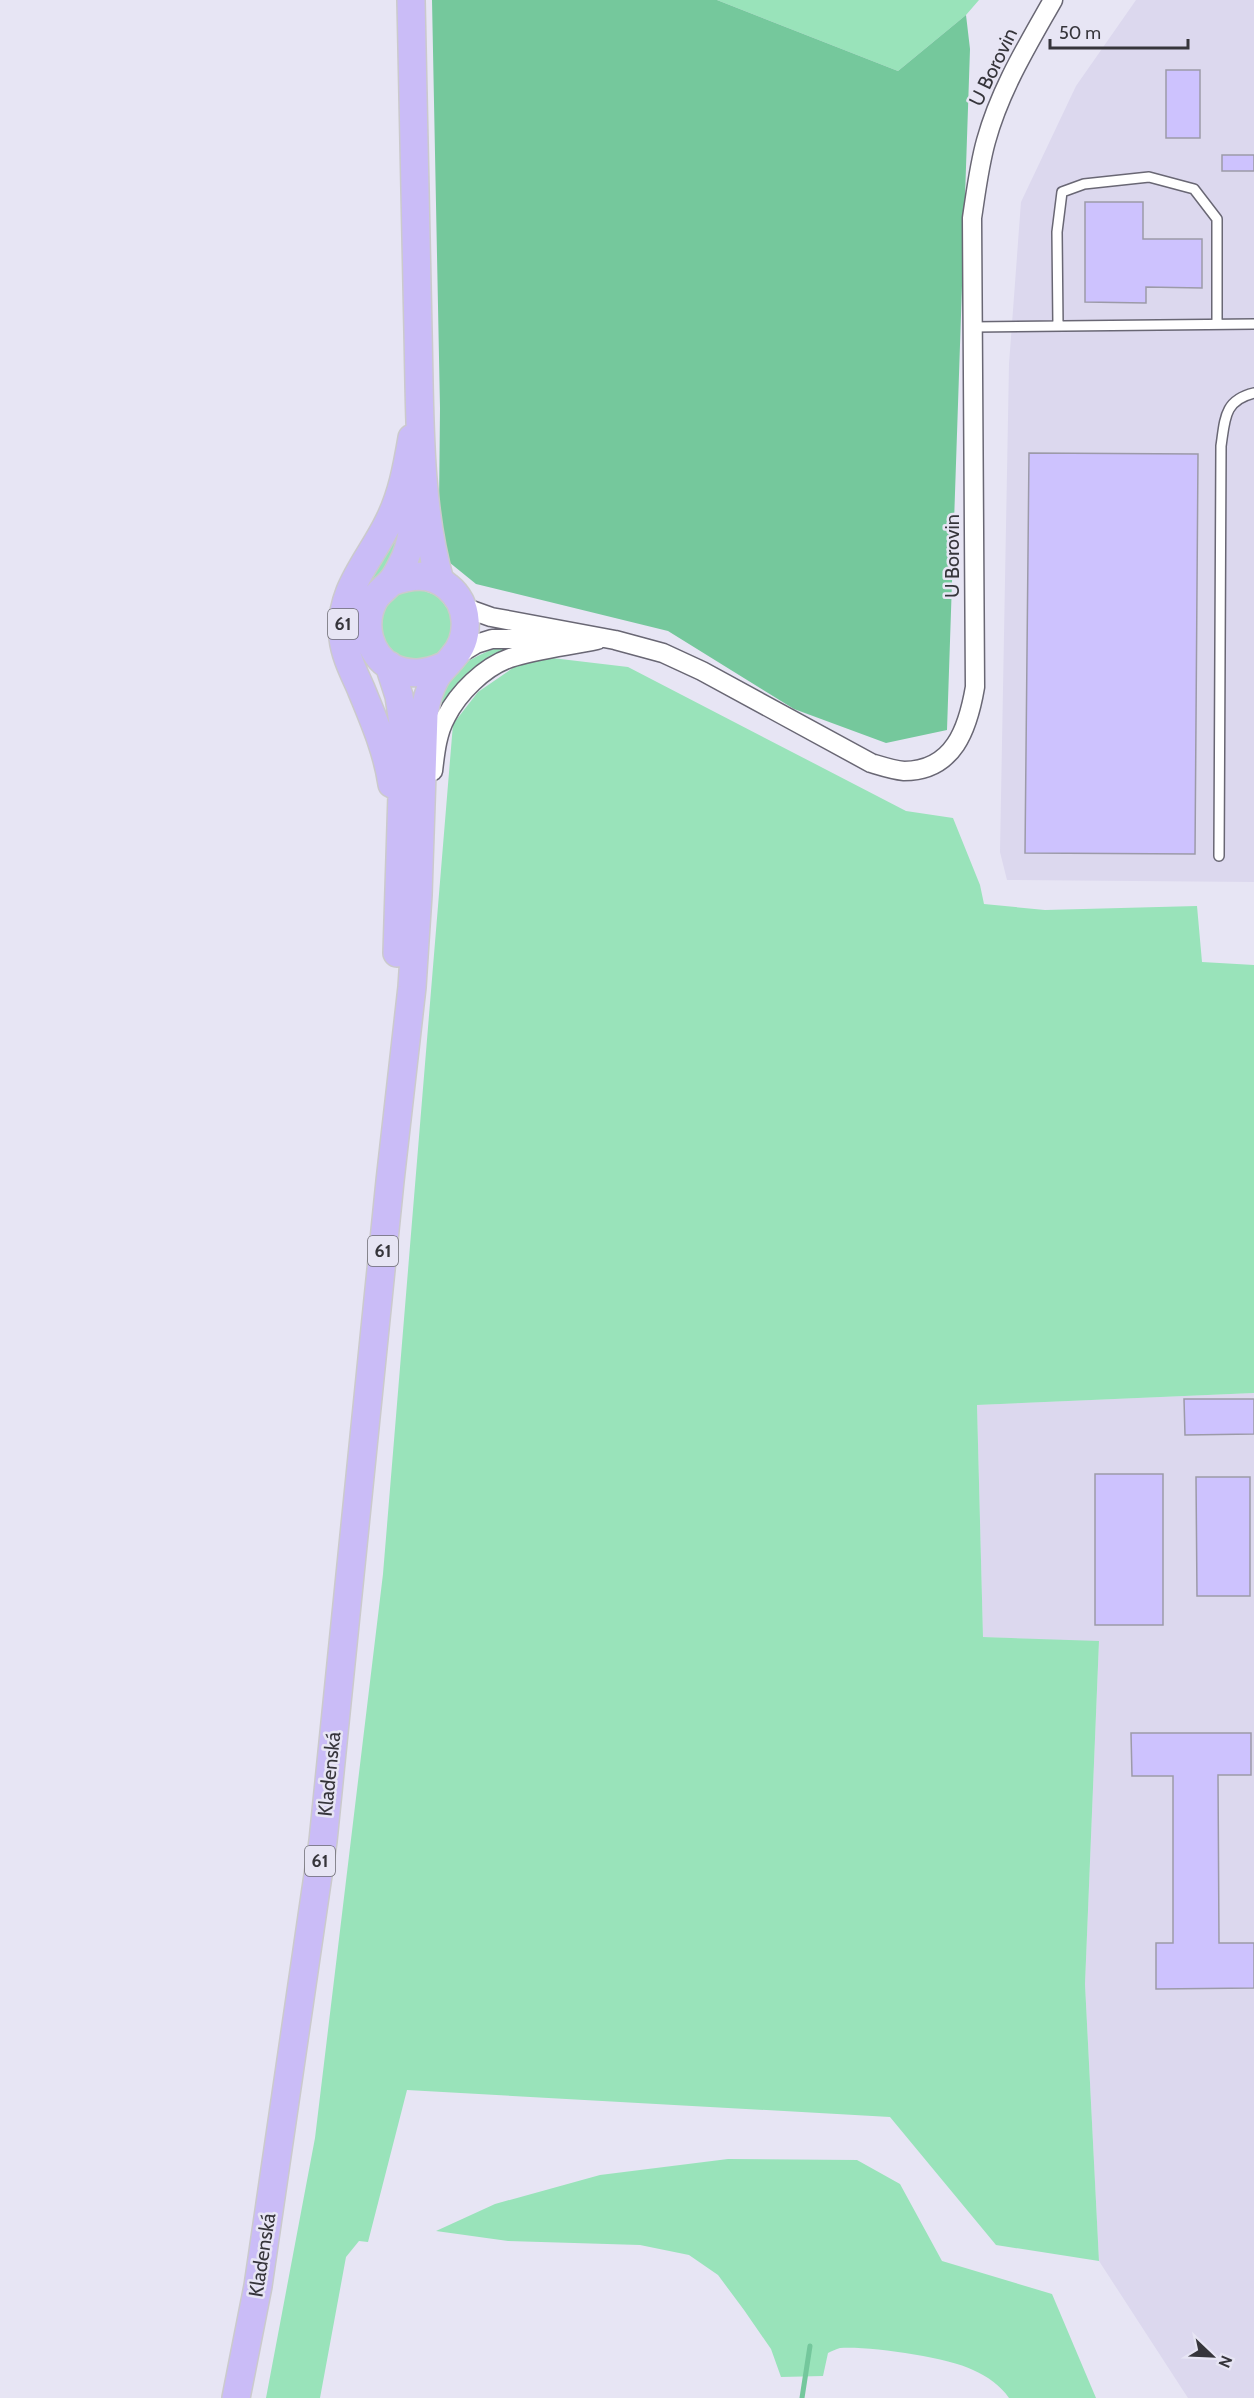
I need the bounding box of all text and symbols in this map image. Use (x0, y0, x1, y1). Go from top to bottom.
scale bar (1050, 12, 1188, 50)
text: 50 m (1059, 22, 1101, 44)
street label: U Borovin (964, 24, 1022, 110)
street label: U Borovin (940, 514, 964, 598)
road number: 61 (328, 609, 358, 639)
road number: 61 (368, 1236, 398, 1266)
street label: Kladenská (313, 1730, 345, 1817)
road number: 61 (305, 1846, 335, 1876)
street label: Kladenská (244, 2211, 281, 2299)
north arrow (1182, 2326, 1242, 2386)
text: N (1214, 2353, 1236, 2371)

